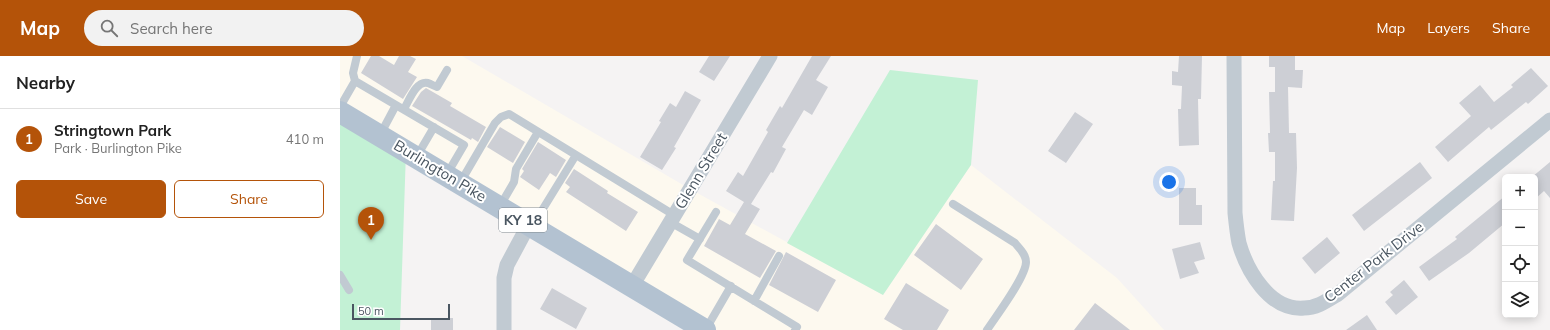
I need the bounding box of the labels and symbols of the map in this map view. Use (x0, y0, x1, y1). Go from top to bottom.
street label: Glenn Street (670, 129, 731, 212)
street label: Burlington Pike (390, 135, 490, 206)
your location (1159, 172, 1179, 192)
pin: 1 (358, 207, 384, 240)
road number: KY 18 (499, 208, 547, 232)
street label: Center Park Drive (1320, 217, 1427, 306)
scale bar (352, 302, 450, 321)

